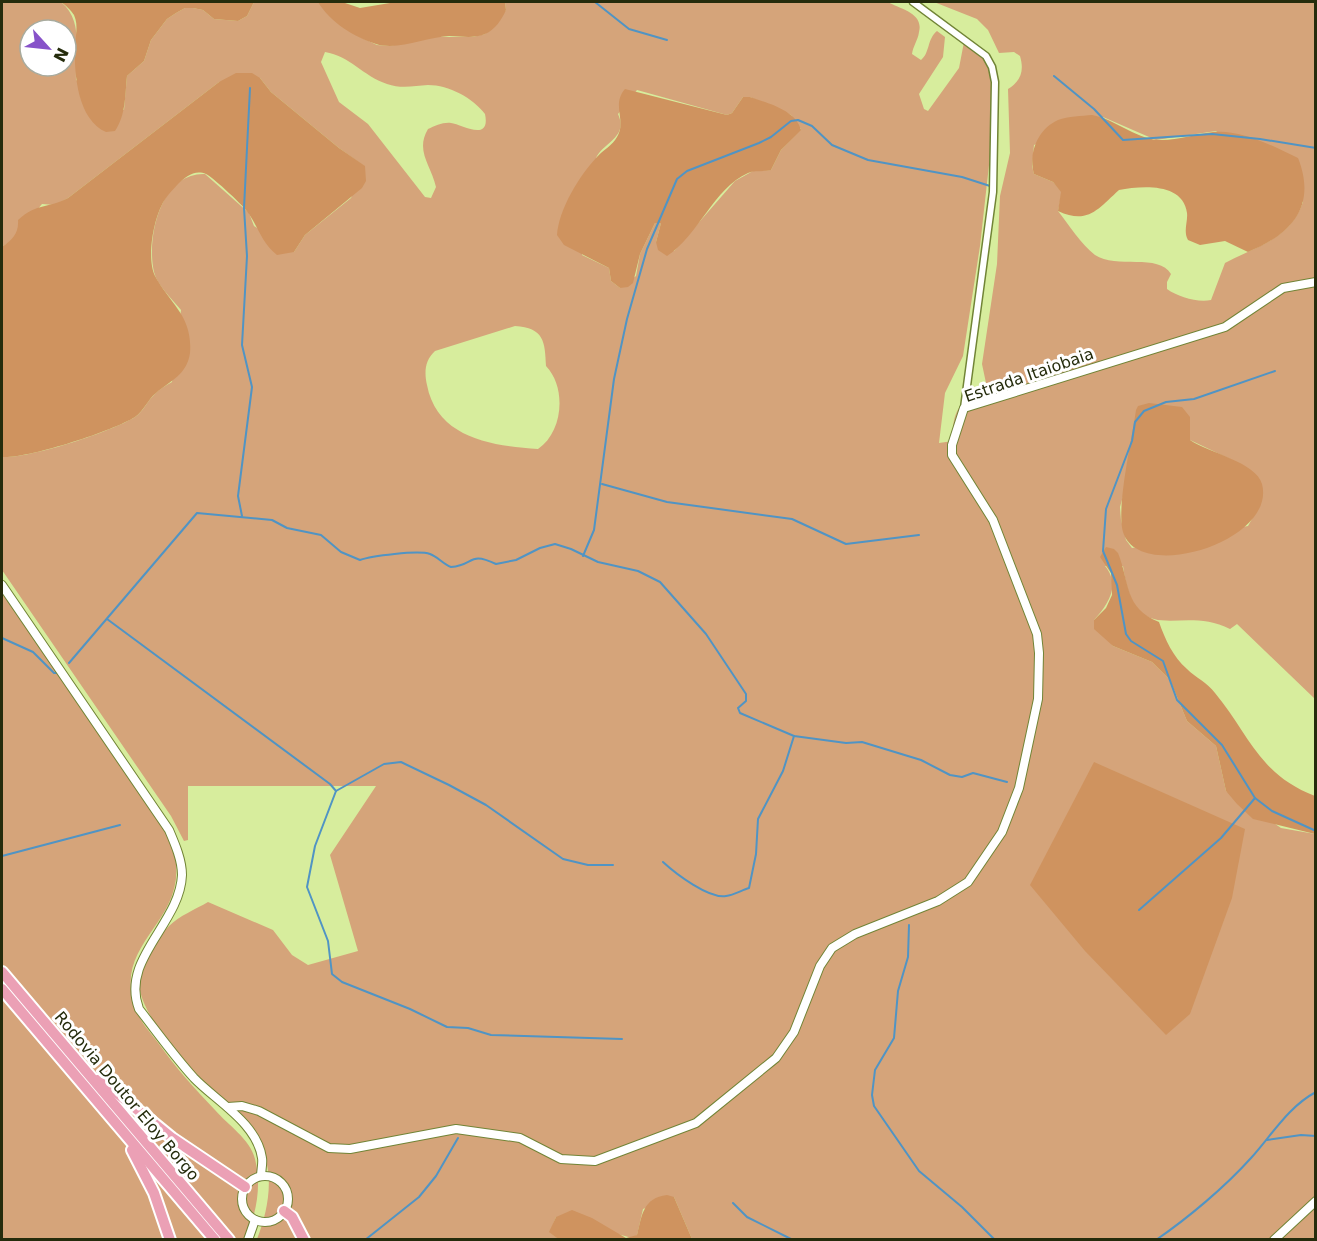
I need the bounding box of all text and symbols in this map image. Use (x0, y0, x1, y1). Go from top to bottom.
north arrow (18, 18, 78, 78)
text: N (49, 44, 72, 65)
street label: Estrada Itaiobaia (962, 344, 1096, 406)
street label: Rodovia Doutor Eloy Borgo (51, 1008, 203, 1184)

